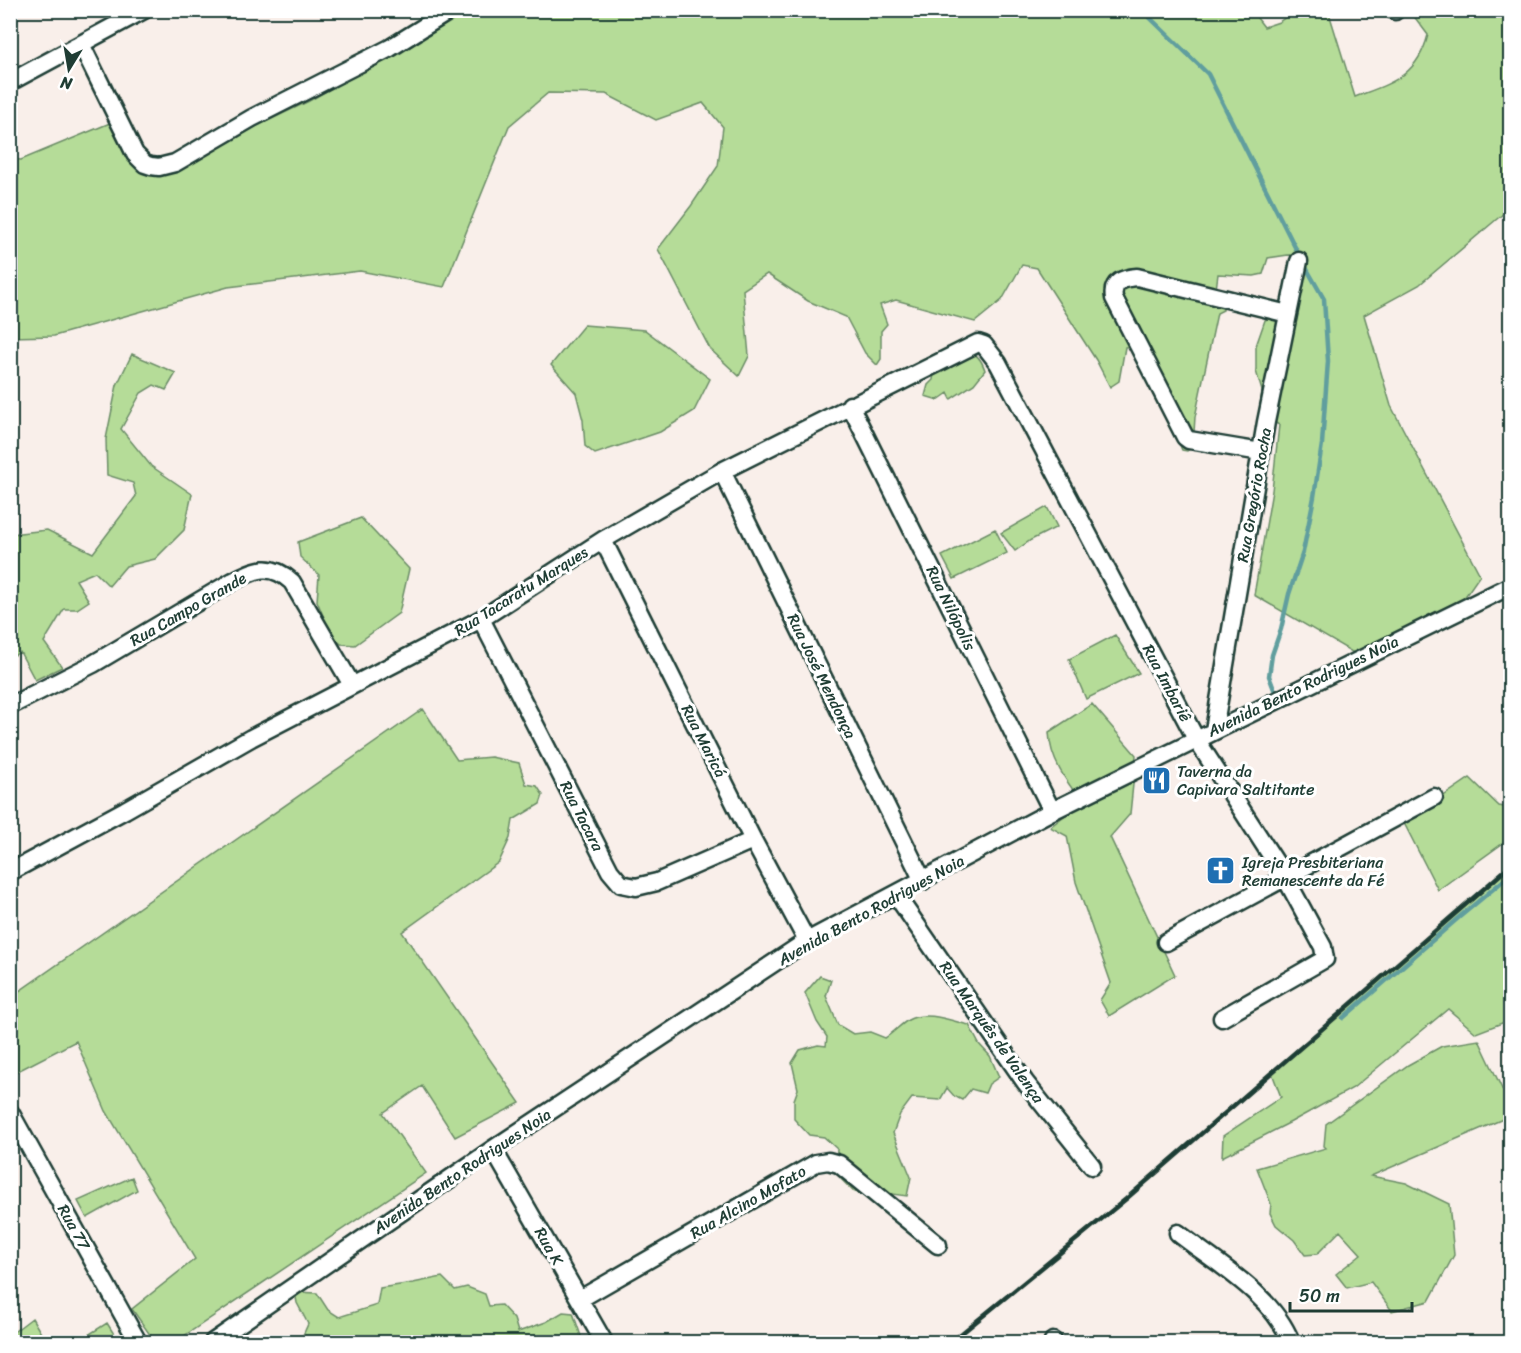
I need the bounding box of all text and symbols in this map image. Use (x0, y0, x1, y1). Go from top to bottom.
north arrow (39, 39, 99, 99)
text: N (57, 68, 75, 99)
street label: Rua Gregório Rocha (1228, 425, 1280, 565)
street label: Rua Tacaratu Marques (448, 538, 594, 644)
street label: Rua Nilópolis (918, 560, 984, 656)
street label: Rua Campo Grande (124, 564, 252, 654)
street label: Rua José Mendonça (779, 608, 865, 744)
street label: Avenida Bento Rodrigues Noia (1201, 627, 1404, 745)
street label: Rua Imbariê (1134, 639, 1200, 727)
street label: Rua Maricá (673, 699, 735, 783)
place label: Taverna da Capivara Saltitante (1177, 757, 1314, 804)
restaurant icon: Taverna da Capivara Saltitante (1140, 764, 1172, 796)
street label: Rua Tacara (552, 775, 613, 857)
street label: Avenida Bento Rodrigues Noia (771, 846, 970, 974)
place label: Igreja Presbiteriana Remanescente da Fé (1241, 848, 1384, 895)
church icon: Igreja Presbiteriana Remanescente da Fé (1205, 855, 1237, 887)
street label: Rua Marquês de Valença (932, 955, 1053, 1110)
street label: Avenida Bento Rodrigues Noia (366, 1100, 557, 1242)
street label: Rua Alcino Mofato (684, 1157, 812, 1247)
street label: Rua 77 (49, 1199, 99, 1256)
street label: Rua K (526, 1221, 572, 1272)
scale bar (1290, 1275, 1412, 1313)
text: 50 m (1299, 1280, 1340, 1312)

